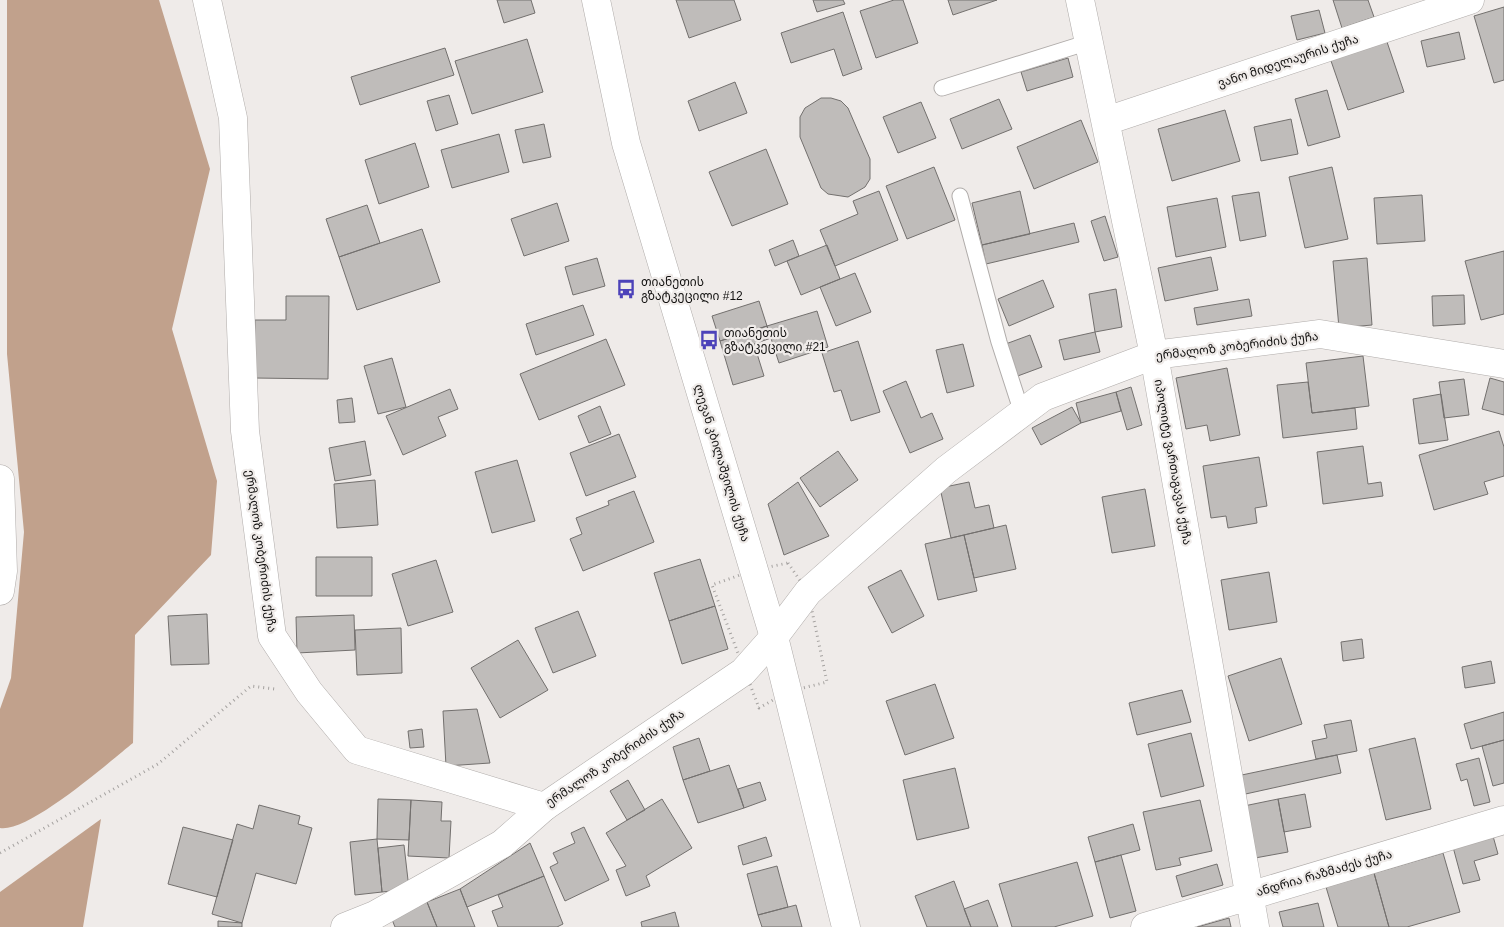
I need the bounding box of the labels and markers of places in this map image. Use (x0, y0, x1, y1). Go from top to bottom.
place label: თიანეთის გზატკეცილი #12 (641, 275, 743, 304)
bus stop icon: თიანეთის გზატკეცილი #12 (615, 278, 637, 300)
place label: თიანეთის გზატკეცილი #21 (724, 326, 826, 355)
bus stop icon: თიანეთის გზატკეცილი #21 (698, 329, 720, 351)

